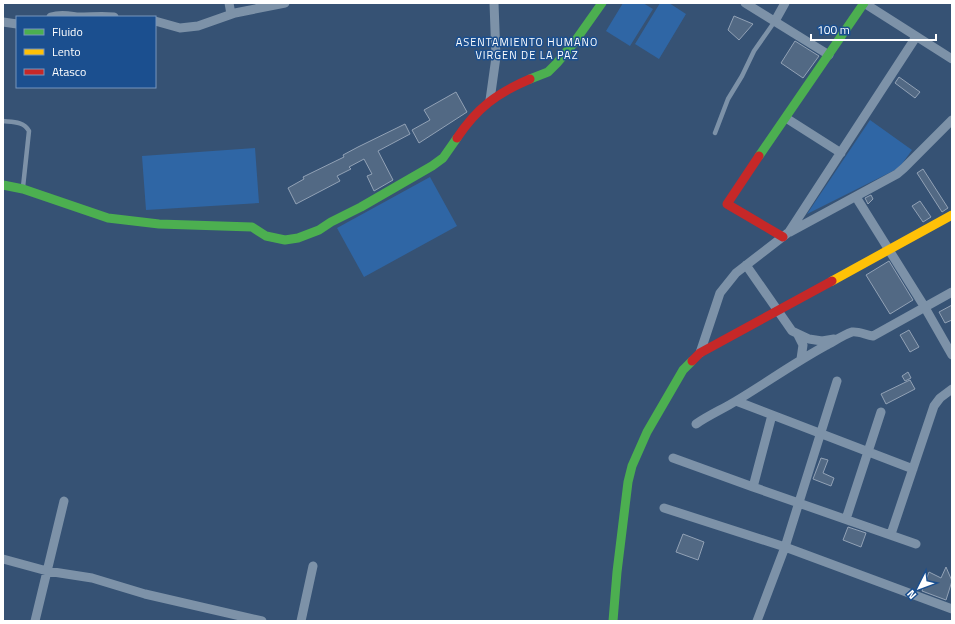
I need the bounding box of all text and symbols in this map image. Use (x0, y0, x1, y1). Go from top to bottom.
legend (16, 16, 156, 88)
scale bar (811, 16, 936, 42)
text: 100 m (817, 20, 850, 39)
text: Fluido (52, 22, 83, 41)
district label: ASENTAMIENTO HUMANO VIRGEN DE LA PAZ (456, 34, 598, 63)
text: Lento (52, 42, 81, 61)
text: Atasco (52, 62, 86, 81)
north arrow (899, 568, 939, 608)
text: N (903, 587, 920, 603)

